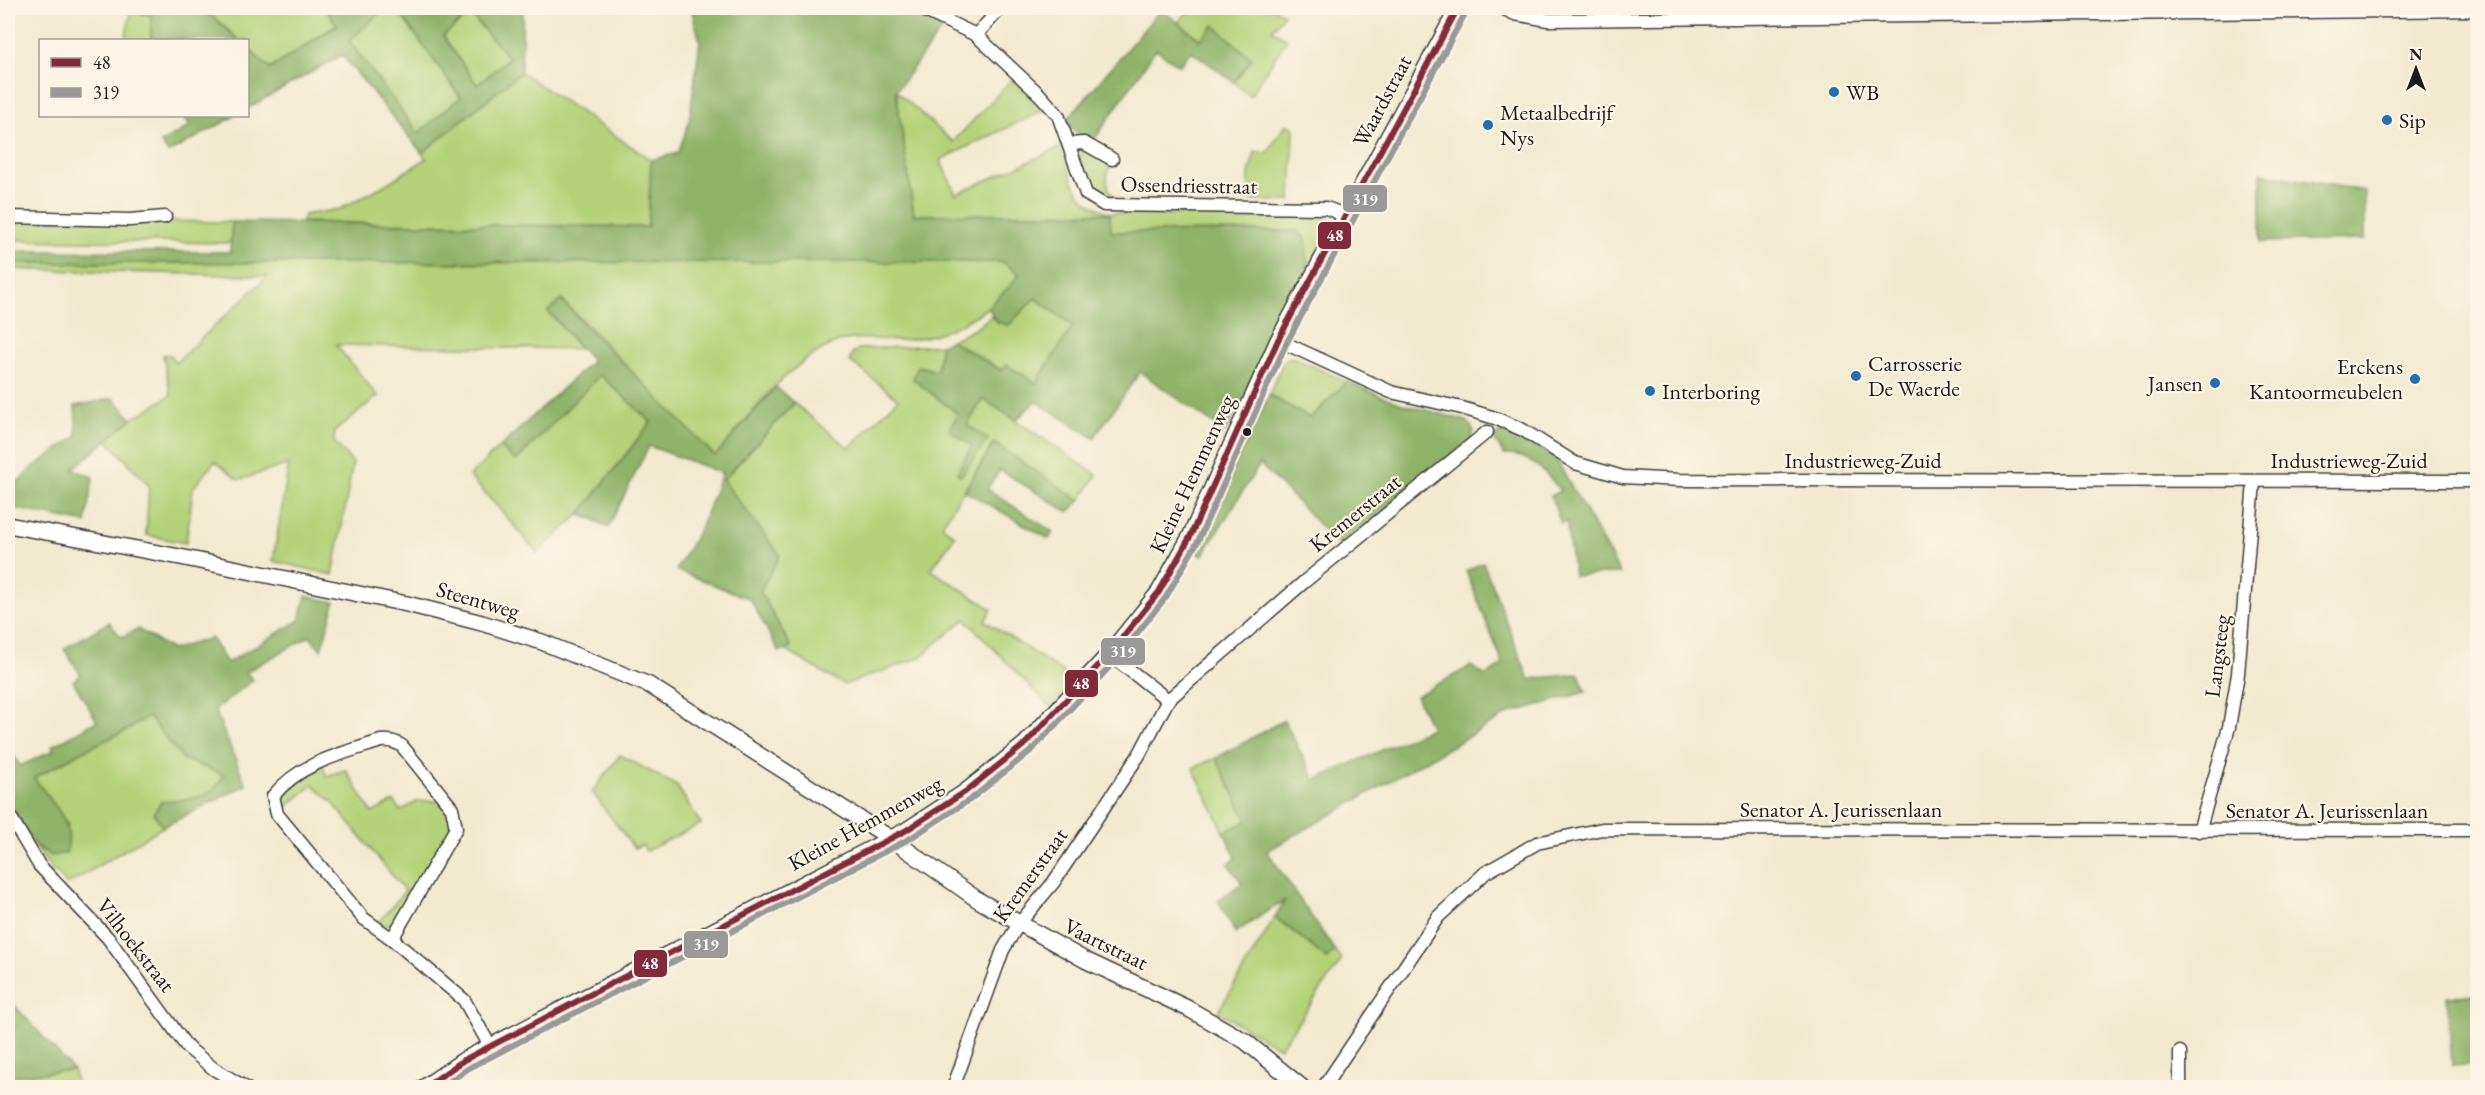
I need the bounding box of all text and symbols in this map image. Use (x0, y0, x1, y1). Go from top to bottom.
legend (39, 39, 249, 117)
north arrow (2386, 39, 2446, 99)
text: N (2410, 44, 2423, 65)
street label: Waardstraat (1346, 50, 1418, 152)
text: 48 (93, 51, 110, 74)
place label: WB (1846, 78, 1879, 107)
text: 319 (93, 81, 119, 104)
marker: WB (1827, 85, 1841, 99)
place label: Metaalbedrijf Nys (1500, 98, 1616, 152)
place label: Sip (2399, 106, 2426, 135)
marker: Sip (2380, 113, 2394, 127)
marker: Metaalbedrijf Nys (1481, 118, 1495, 132)
street label: Ossendriesstraat (1120, 169, 1258, 201)
line badge: 319 (1342, 184, 1388, 213)
text: 319 (1352, 189, 1378, 210)
line badge: 48 (1317, 221, 1352, 250)
text: 48 (1327, 225, 1343, 246)
place label: Carrosserie De Waerde (1868, 349, 1963, 403)
place label: Erckens Kantoormeubelen (2249, 352, 2403, 406)
marker: Carrosserie De Waerde (1849, 369, 1863, 383)
place label: Jansen (2146, 369, 2203, 398)
marker: Erckens Kantoormeubelen (2408, 372, 2422, 386)
marker: Jansen (2208, 376, 2222, 390)
place label: Interboring (1662, 377, 1761, 406)
marker: Interboring (1643, 384, 1657, 398)
street label: Kleine Hemmenweg (1143, 390, 1242, 558)
unlabelled marker (1241, 426, 1253, 438)
street label: Industrieweg-Zuid (1784, 446, 1942, 475)
street label: Industrieweg-Zuid (2270, 446, 2428, 475)
street label: Kremerstraat (1303, 467, 1407, 559)
street label: Steentweg (433, 574, 523, 626)
street label: Langsteeg (2198, 612, 2237, 699)
line badge: 319 (1100, 637, 1146, 666)
text: 319 (1110, 641, 1136, 662)
line badge: 48 (1064, 669, 1099, 698)
text: 48 (1073, 673, 1089, 694)
street label: Kleine Hemmenweg (783, 768, 948, 877)
street label: Senator A. Jeurissenlaan (1740, 795, 1943, 824)
street label: Senator A. Jeurissenlaan (2226, 796, 2429, 825)
street label: Kremerstraat (986, 822, 1074, 928)
street label: Vilhoekstraat (90, 892, 182, 998)
street label: Vaartstraat (1059, 911, 1153, 977)
line badge: 319 (683, 930, 729, 959)
text: 319 (693, 934, 719, 955)
line badge: 48 (633, 949, 668, 978)
text: 48 (642, 953, 658, 974)

